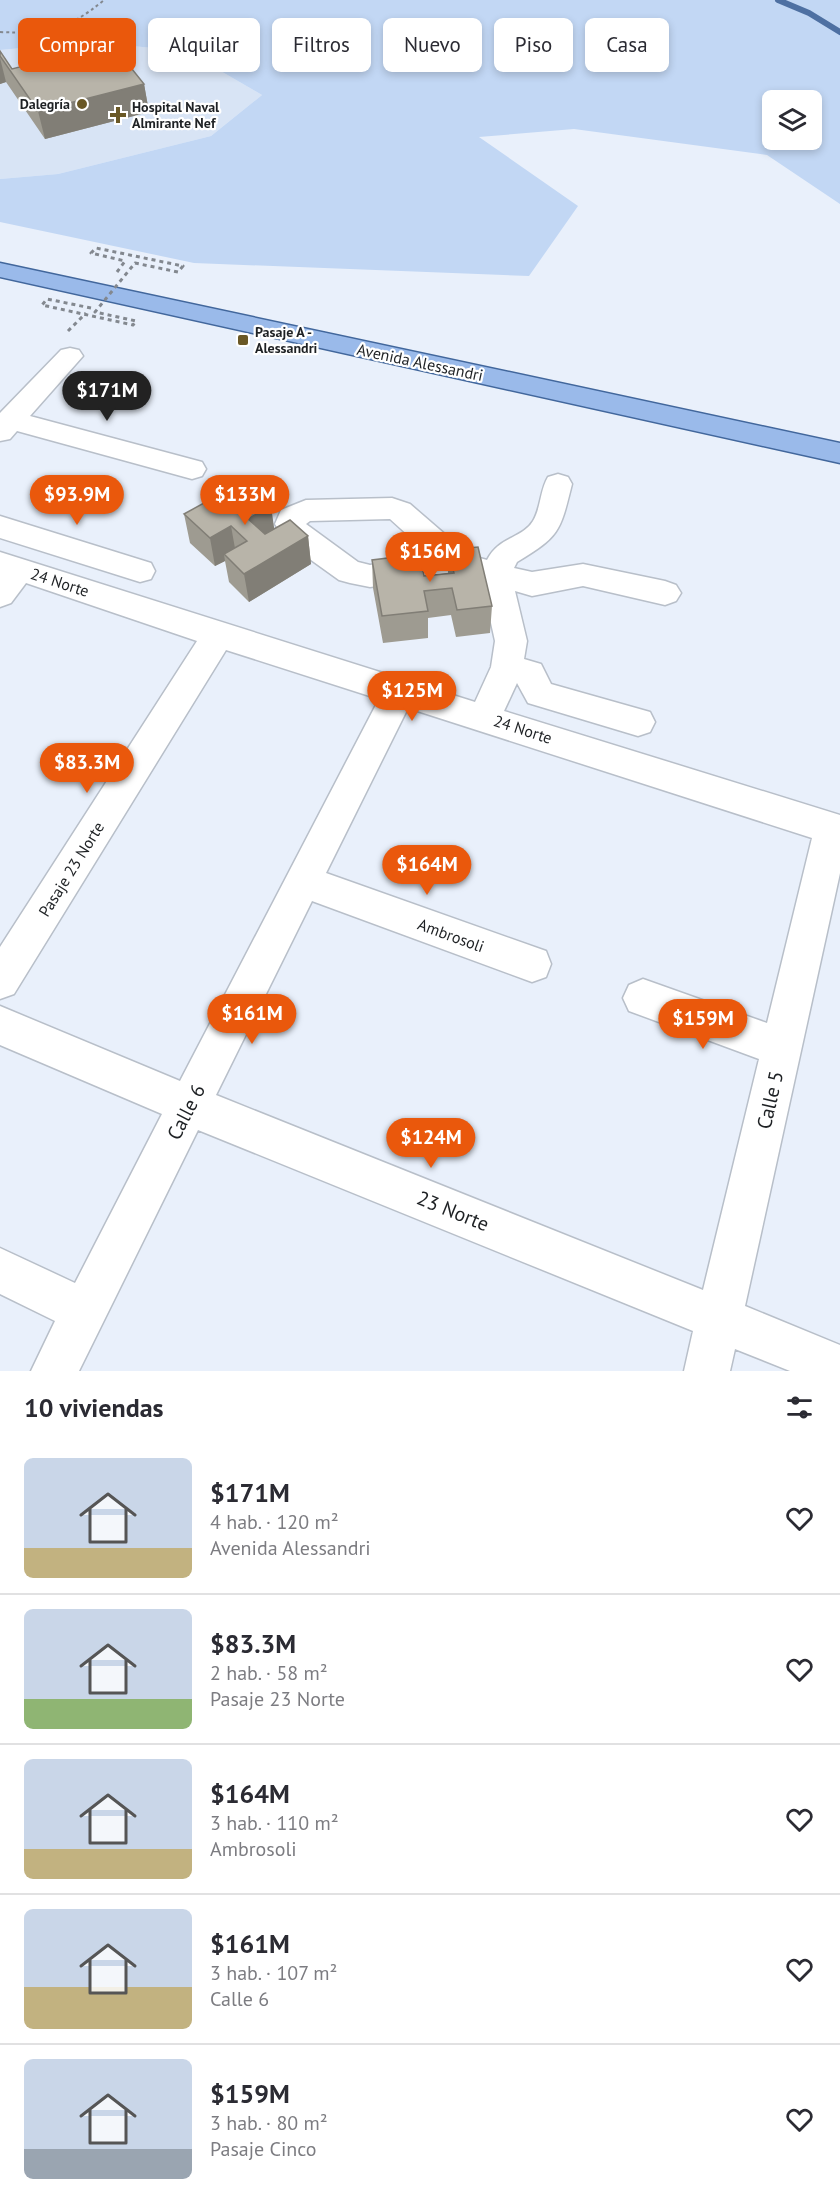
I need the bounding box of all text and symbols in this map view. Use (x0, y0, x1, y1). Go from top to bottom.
chip: Comprar (18, 18, 136, 72)
chip: Alquilar (148, 18, 260, 72)
chip: Filtros (272, 18, 371, 72)
chip: Nuevo (383, 18, 482, 72)
chip: Piso (494, 18, 573, 72)
chip: Casa (585, 18, 669, 72)
map controls (762, 90, 822, 150)
button: layers (762, 90, 822, 150)
place label: Dalegría (20, 95, 70, 113)
marker: Dalegría (75, 97, 89, 111)
place label: Hospital Naval Almirante Nef (132, 98, 220, 132)
marker: Hospital Naval Almirante Nef (109, 106, 127, 124)
place label: Pasaje A - Alessandri (255, 323, 318, 357)
marker: Pasaje A - Alessandri (236, 333, 250, 347)
street label: Avenida Alessandri (355, 339, 485, 385)
pin: $171M (65, 371, 149, 422)
text: $171M (76, 377, 138, 403)
pin: $93.9M (28, 475, 126, 526)
pin: $133M (203, 475, 287, 526)
text: $93.9M (44, 481, 110, 507)
text: $133M (214, 481, 276, 507)
pin: $156M (388, 532, 472, 583)
text: $156M (399, 538, 461, 564)
street label: 24 Norte (28, 563, 92, 601)
pin: $125M (370, 671, 454, 722)
text: $125M (381, 677, 443, 703)
street label: 24 Norte (491, 710, 555, 748)
pin: $83.3M (38, 743, 136, 794)
text: $83.3M (54, 749, 120, 775)
street label: Pasaje 23 Norte (34, 818, 108, 920)
pin: $164M (385, 845, 469, 896)
text: $164M (396, 851, 458, 877)
street label: Ambrosoli (415, 914, 487, 956)
pin: $161M (210, 994, 294, 1045)
pin: $159M (661, 999, 745, 1050)
text: $161M (221, 1000, 283, 1026)
text: $159M (672, 1005, 734, 1031)
street label: Calle 5 (751, 1068, 789, 1132)
street label: Calle 6 (161, 1080, 211, 1144)
pin: $124M (389, 1118, 473, 1169)
text: $124M (400, 1124, 462, 1150)
street label: 23 Norte (413, 1185, 493, 1237)
text: 10 viviendas (24, 1391, 164, 1424)
icon: filters (783, 1391, 816, 1424)
text: $171M (210, 1476, 290, 1509)
icon: home (72, 1482, 144, 1554)
icon: heart (783, 1502, 816, 1535)
text: 4 hab. · 120 m² (210, 1509, 339, 1535)
text: Avenida Alessandri (210, 1535, 371, 1561)
text: $83.3M (210, 1627, 296, 1660)
icon: home (72, 1633, 144, 1705)
icon: heart (783, 1653, 816, 1686)
text: 2 hab. · 58 m² (210, 1660, 328, 1686)
text: Pasaje 23 Norte (210, 1686, 345, 1712)
text: $164M (210, 1777, 290, 1810)
icon: home (72, 1783, 144, 1855)
icon: heart (783, 1803, 816, 1836)
text: 3 hab. · 110 m² (210, 1810, 339, 1836)
text: Ambrosoli (210, 1836, 297, 1862)
text: $161M (210, 1927, 290, 1960)
icon: home (72, 1933, 144, 2005)
icon: heart (783, 1953, 816, 1986)
text: 3 hab. · 107 m² (210, 1960, 337, 1986)
text: Calle 6 (210, 1986, 269, 2012)
text: $159M (210, 2077, 290, 2110)
icon: home (72, 2083, 144, 2155)
icon: heart (783, 2103, 816, 2136)
text: 3 hab. · 80 m² (210, 2110, 328, 2136)
text: Pasaje Cinco (210, 2136, 317, 2162)

